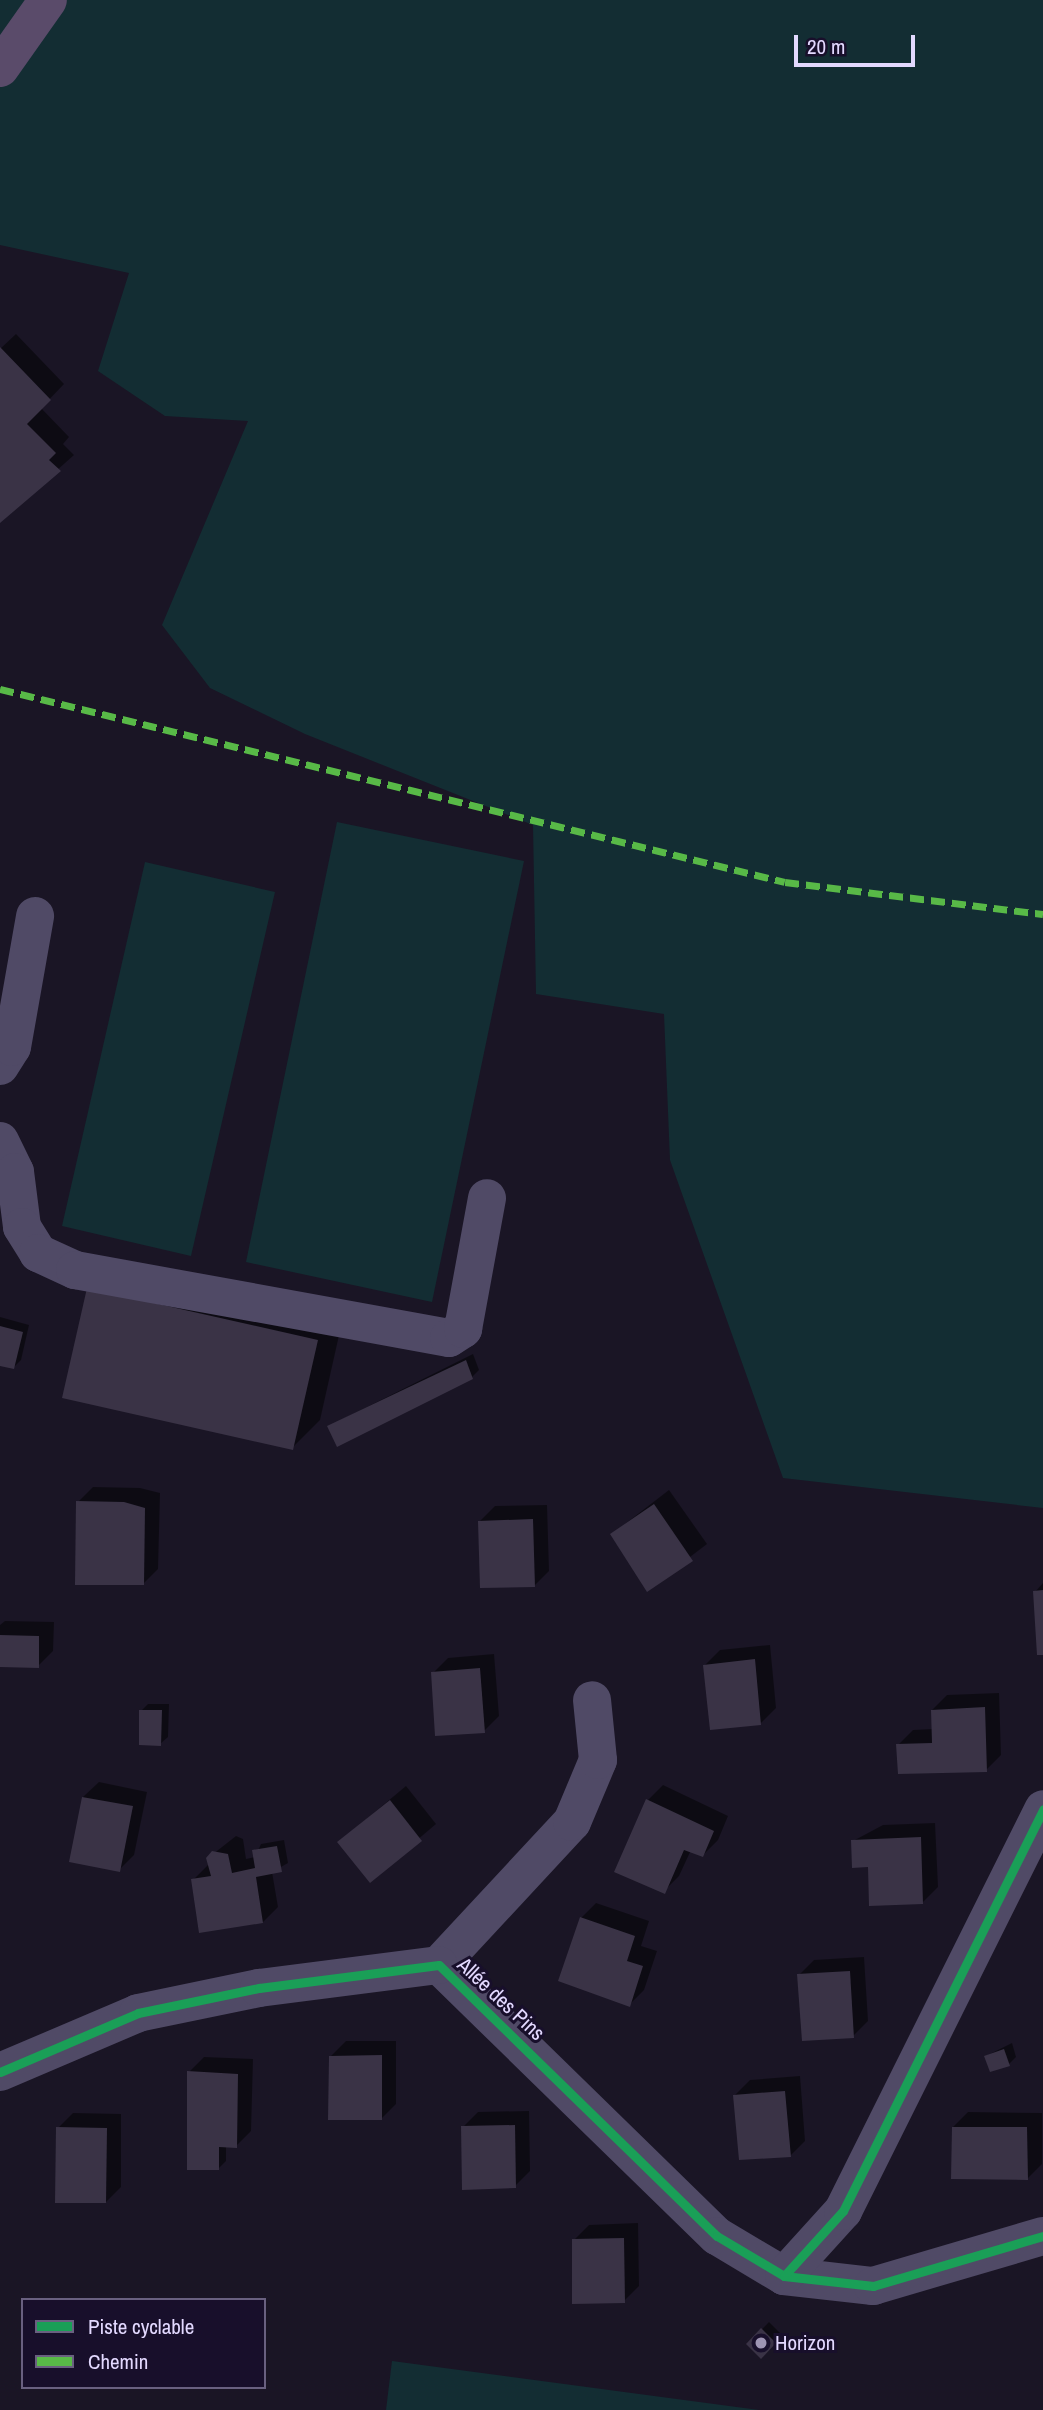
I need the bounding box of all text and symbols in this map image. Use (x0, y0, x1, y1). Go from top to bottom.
scale bar (798, 21, 919, 65)
text: 20 m (807, 32, 845, 61)
street label: Allée des Pins (452, 1952, 550, 2046)
legend (21, 2298, 266, 2389)
text: Piste cyclable (88, 2312, 194, 2341)
place label: Horizon (775, 2330, 835, 2356)
marker: Horizon (753, 2335, 769, 2351)
text: Chemin (88, 2347, 148, 2376)

